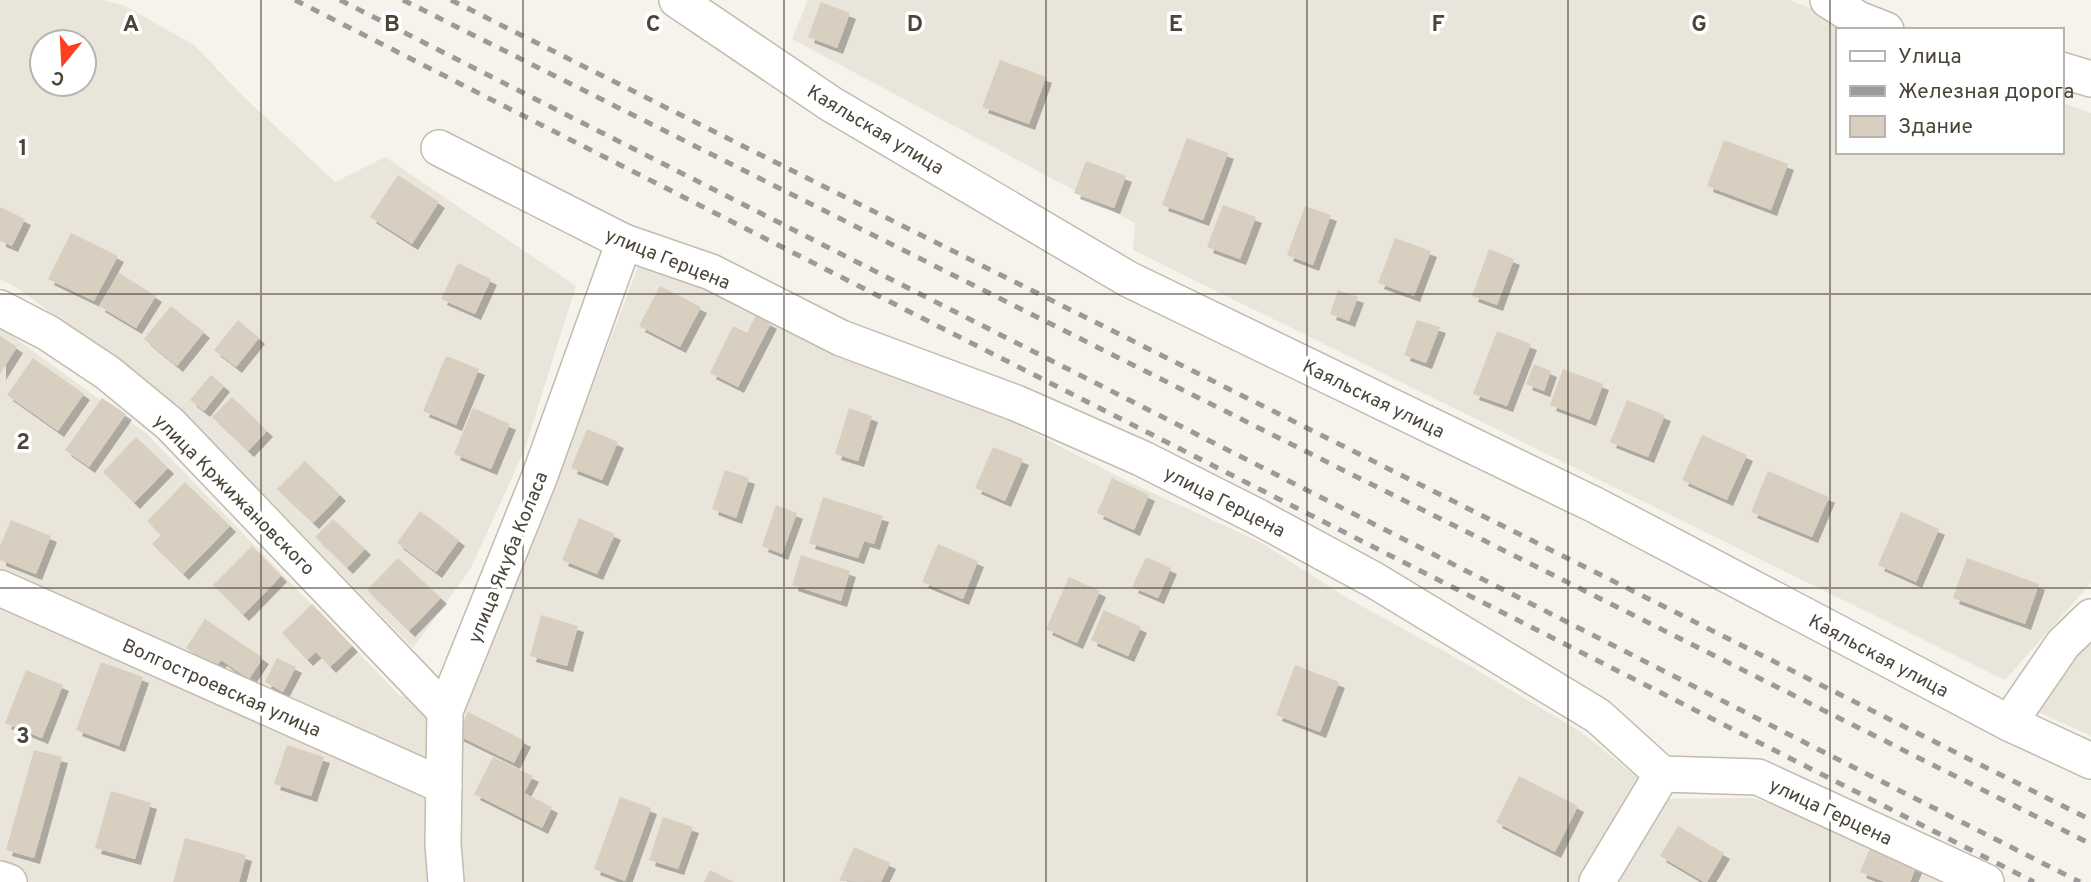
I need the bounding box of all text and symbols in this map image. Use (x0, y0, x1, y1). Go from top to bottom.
text: A (123, 11, 139, 40)
text: B (384, 11, 400, 40)
text: C (646, 11, 660, 40)
text: D (907, 11, 923, 40)
text: E (1169, 11, 1183, 40)
text: F (1431, 11, 1445, 40)
text: G (1691, 11, 1707, 40)
north arrow (28, 28, 98, 98)
legend (1836, 28, 2063, 154)
text: Улица (1898, 44, 1962, 71)
text: С (49, 64, 68, 91)
text: Железная дорога (1898, 79, 2074, 106)
street label: Каяльская улица (802, 80, 948, 181)
text: Здание (1898, 114, 1973, 141)
text: 1 (18, 135, 28, 164)
street label: улица Герцена (601, 224, 733, 296)
street label: Каяльская улица (1298, 355, 1448, 445)
street label: улица Кржижановского (148, 410, 319, 581)
text: 2 (16, 429, 30, 458)
street label: улица Герцена (1159, 462, 1289, 544)
street label: улица Якуба Коласа (463, 468, 554, 647)
street label: Каяльская улица (1804, 610, 1952, 704)
street label: Волгостроевская улица (118, 634, 324, 744)
text: 3 (16, 723, 30, 752)
street label: улица Герцена (1765, 774, 1895, 852)

